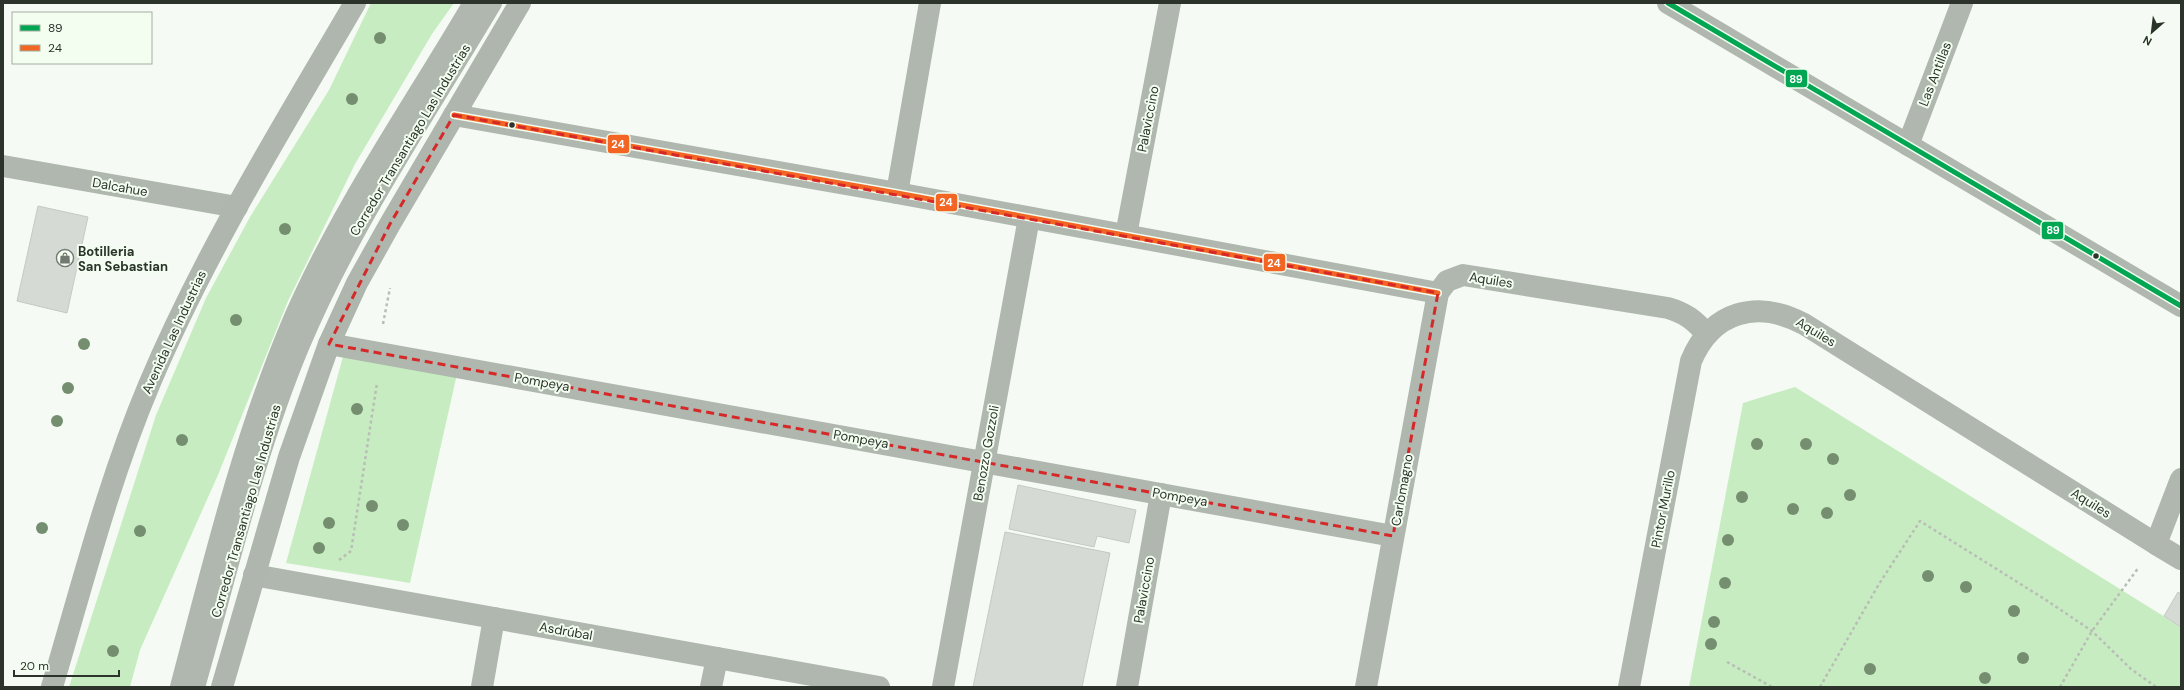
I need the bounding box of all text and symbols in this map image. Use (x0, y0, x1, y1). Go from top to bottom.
legend (12, 12, 152, 64)
north arrow (2132, 12, 2172, 52)
text: 89 (48, 20, 62, 36)
text: N (2140, 33, 2154, 49)
street label: Las Antillas (1915, 39, 1955, 109)
text: 24 (48, 40, 62, 56)
street label: Corredor Transantiago Las Industrias (346, 41, 474, 239)
line badge: 89 (1785, 69, 1808, 88)
text: 89 (1789, 72, 1803, 86)
street label: Palaviccino (1133, 84, 1163, 154)
unlabelled marker (507, 120, 517, 130)
line badge: 24 (607, 134, 630, 154)
text: 24 (611, 137, 625, 151)
street label: Dalcahue (91, 174, 149, 200)
line badge: 24 (935, 193, 958, 212)
text: 24 (939, 195, 953, 209)
line badge: 89 (2041, 221, 2064, 240)
text: 89 (2046, 223, 2060, 237)
place label: Botilleria San Sebastian (78, 243, 168, 275)
shop icon: Botilleria San Sebastian (55, 248, 75, 268)
unlabelled marker (2091, 251, 2101, 261)
line badge: 24 (1263, 253, 1286, 272)
text: 24 (1267, 256, 1281, 270)
street label: Avenida Las Industrias (138, 268, 210, 396)
street label: Aquiles (1468, 268, 1514, 292)
street label: Aquiles (1793, 313, 1839, 351)
street label: Pompeya (513, 369, 571, 395)
street label: Corredor Transantiago Las Industrias (207, 402, 285, 620)
street label: Benozzo Gozzoli (969, 404, 1003, 502)
street label: Pompeya (832, 426, 890, 452)
street label: Carlomagno (1387, 452, 1417, 527)
street label: Pintor Murillo (1647, 468, 1679, 549)
street label: Pompeya (1151, 484, 1209, 510)
street label: Aquiles (2068, 484, 2114, 522)
street label: Palaviccino (1130, 555, 1158, 625)
street label: Asdrúbal (538, 618, 594, 644)
scale bar (14, 652, 119, 678)
text: 20 m (20, 658, 49, 674)

